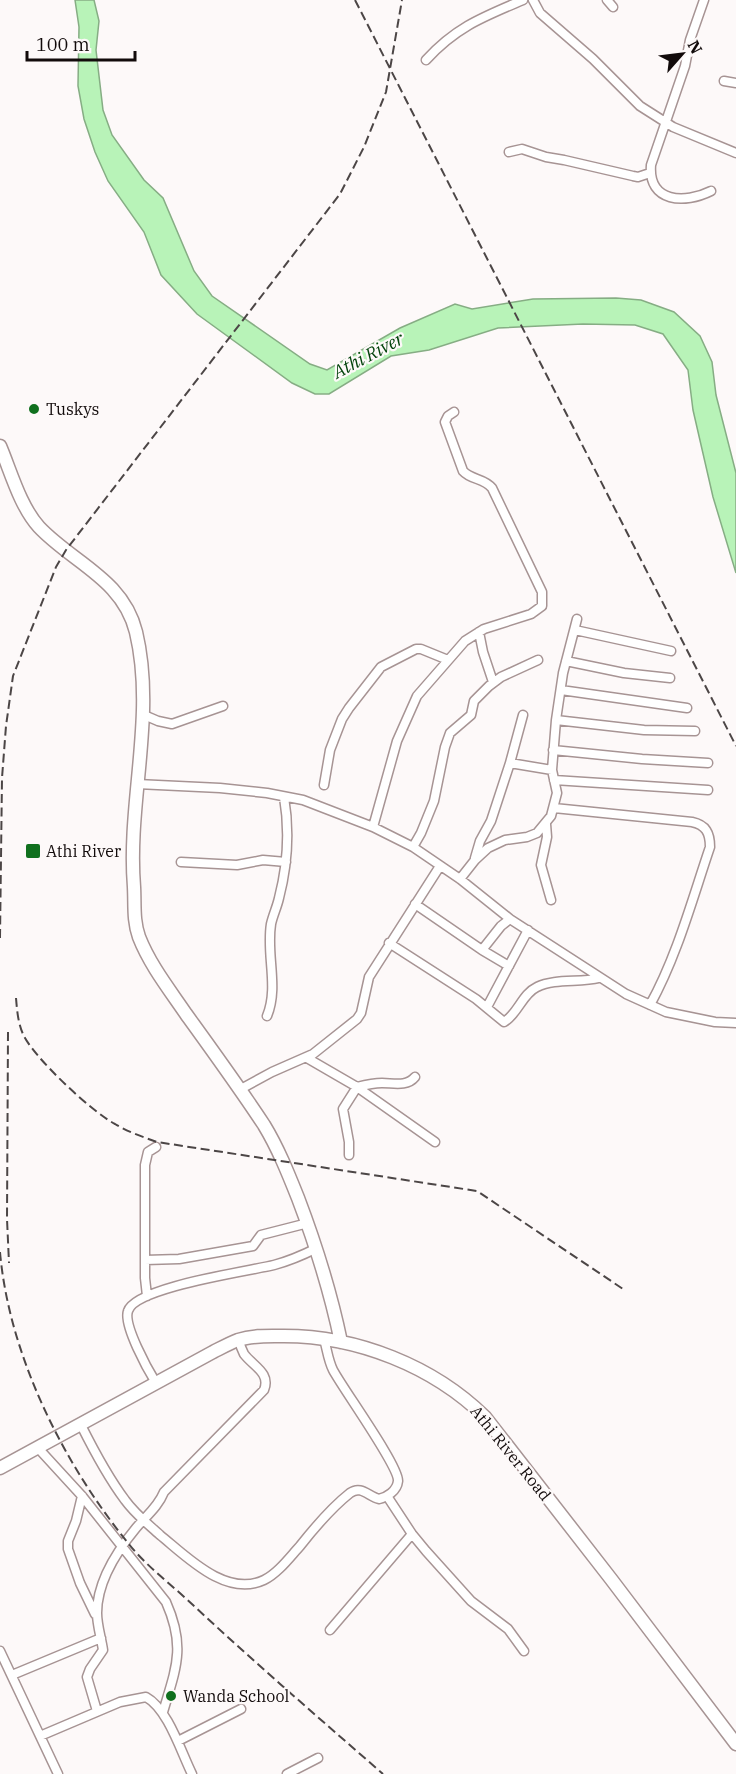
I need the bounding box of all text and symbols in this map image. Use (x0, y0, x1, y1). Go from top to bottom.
scale bar (27, 24, 135, 62)
north arrow (652, 24, 712, 84)
text: 100 m (36, 33, 90, 56)
text: N (683, 37, 707, 57)
water label: Athi River (328, 326, 409, 384)
place label: Tuskys (46, 399, 99, 419)
marker: Tuskys (27, 402, 41, 416)
place label: Athi River (46, 841, 121, 861)
marker: Athi River (24, 842, 42, 860)
street label: Athi River Road (466, 1401, 556, 1505)
place label: Wanda School (183, 1686, 290, 1706)
marker: Wanda School (164, 1689, 178, 1703)

